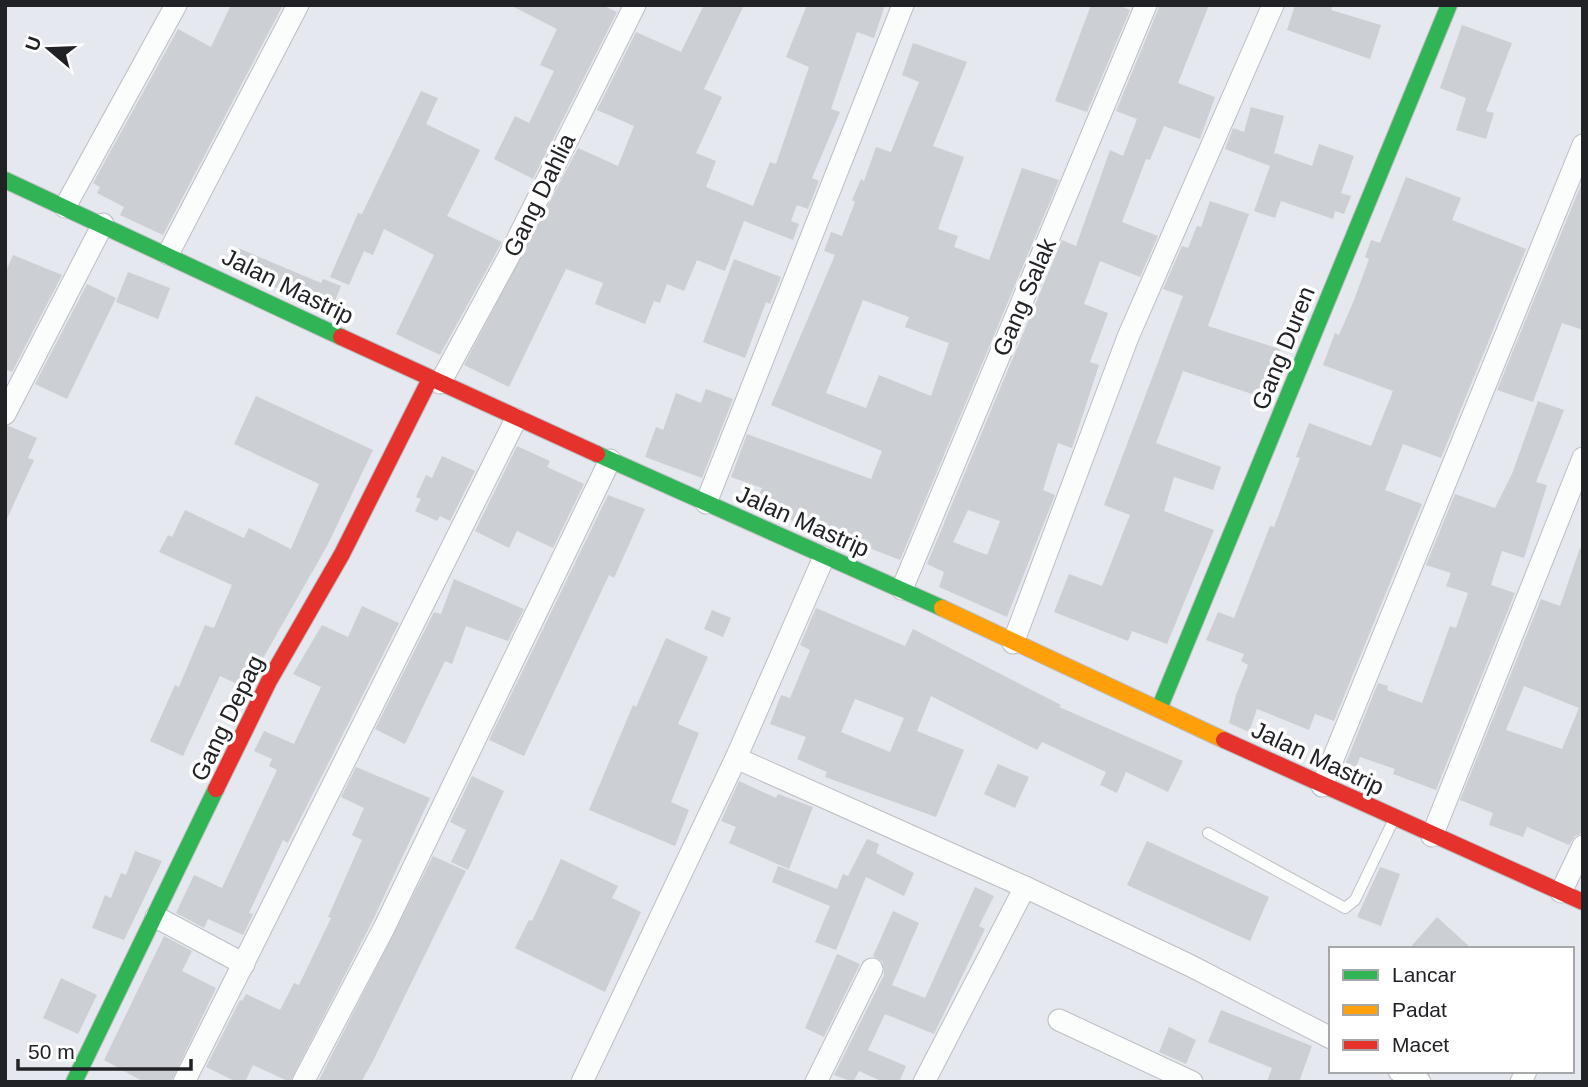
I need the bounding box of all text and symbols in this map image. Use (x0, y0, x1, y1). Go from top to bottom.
north arrow (14, 14, 84, 84)
text: U (21, 34, 46, 54)
street label: Gang Dahlia (498, 129, 581, 261)
street label: Gang Salak (987, 233, 1061, 360)
street label: Jalan Mastrip (218, 243, 358, 329)
street label: Gang Duren (1246, 282, 1320, 414)
street label: Jalan Mastrip (732, 480, 874, 562)
street label: Gang Depag (185, 651, 269, 785)
street label: Jalan Mastrip (1248, 716, 1388, 800)
legend (1329, 947, 1574, 1073)
text: Lancar (1392, 963, 1456, 986)
text: Padat (1392, 998, 1447, 1021)
scale bar (18, 1028, 191, 1072)
text: Macet (1392, 1033, 1449, 1056)
text: 50 m (28, 1040, 75, 1063)

